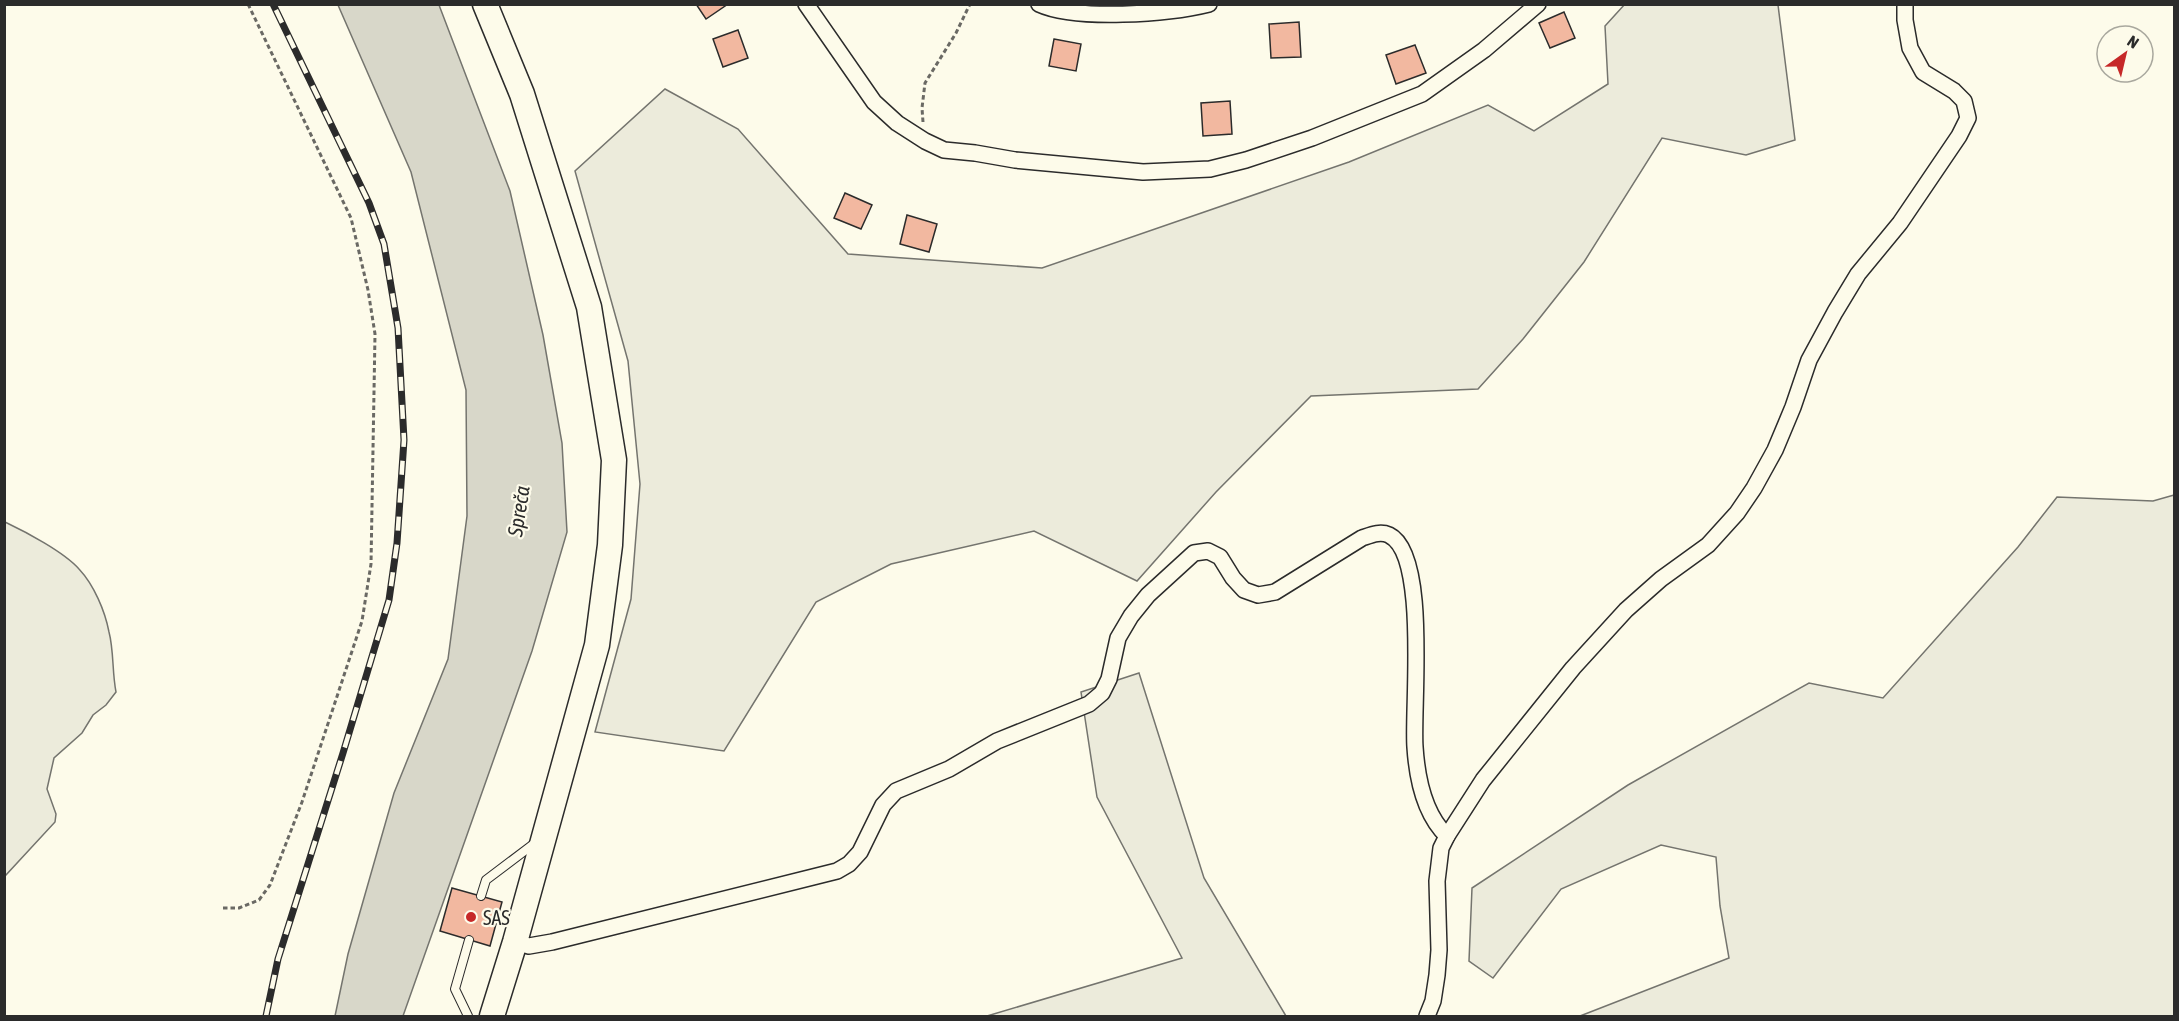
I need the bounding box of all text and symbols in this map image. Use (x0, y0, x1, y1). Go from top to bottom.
north arrow (2095, 24, 2155, 84)
text: N (2124, 31, 2142, 52)
water label: Spreča (502, 484, 534, 539)
place label: SAS (483, 906, 510, 929)
marker: SAS (464, 910, 478, 924)

